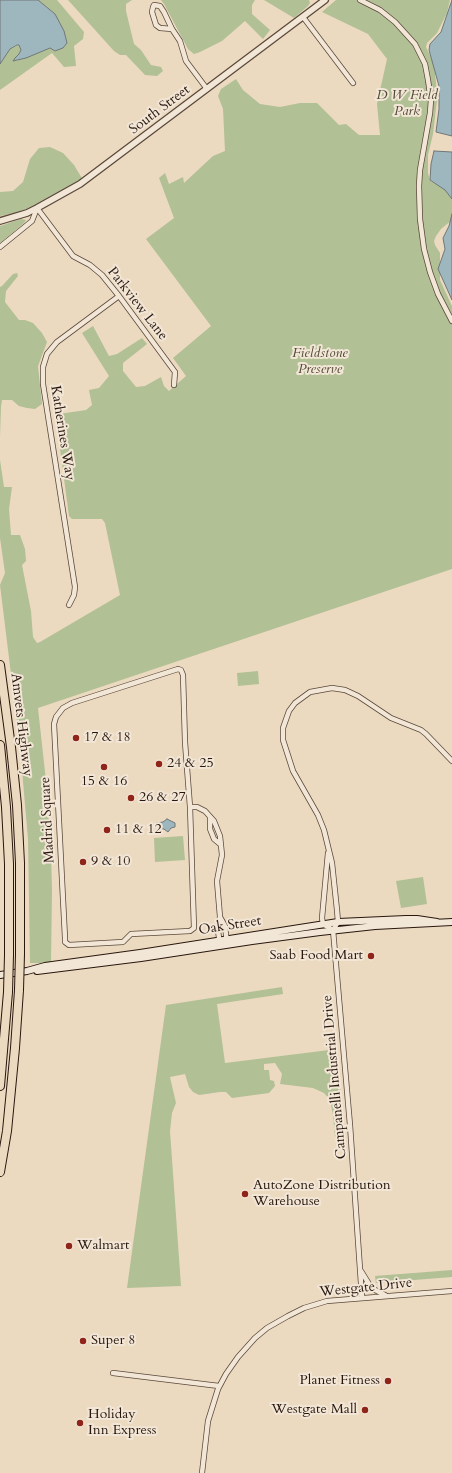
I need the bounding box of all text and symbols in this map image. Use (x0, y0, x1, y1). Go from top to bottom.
street label: South Street (126, 82, 194, 138)
park label: D W Field Park (376, 88, 438, 120)
street label: Parkview Lane (103, 264, 171, 344)
park label: Fieldstone Preserve (292, 346, 348, 378)
street label: Katherines Way (46, 384, 78, 482)
street label: Amvets Highway (6, 672, 36, 778)
place label: 17 & 18 (84, 730, 131, 746)
marker: 17 & 18 (71, 733, 81, 743)
place label: 24 & 25 (167, 756, 214, 772)
marker: 24 & 25 (154, 759, 164, 769)
marker: 15 & 16 (99, 762, 109, 772)
place label: 15 & 16 (81, 774, 127, 790)
street label: Madrid Square (37, 776, 59, 864)
place label: 26 & 27 (139, 790, 186, 806)
marker: 26 & 27 (126, 793, 136, 803)
place label: 11 & 12 (115, 822, 162, 838)
marker: 11 & 12 (102, 825, 112, 835)
place label: 9 & 10 (91, 854, 130, 870)
marker: 9 & 10 (78, 857, 88, 867)
street label: Oak Street (198, 913, 262, 939)
place label: Saab Food Mart (270, 948, 363, 964)
marker: Saab Food Mart (366, 951, 376, 961)
street label: Campanelli Industrial Drive (319, 994, 351, 1160)
place label: AutoZone Distribution Warehouse (253, 1178, 391, 1210)
marker: AutoZone Distribution Warehouse (240, 1189, 250, 1199)
place label: Walmart (77, 1238, 129, 1254)
marker: Walmart (64, 1241, 74, 1251)
street label: Westgate Drive (319, 1275, 413, 1301)
place label: Super 8 (91, 1333, 136, 1349)
marker: Super 8 (78, 1336, 88, 1346)
place label: Planet Fitness (300, 1373, 380, 1389)
marker: Planet Fitness (383, 1376, 393, 1386)
place label: Westgate Mall (271, 1402, 357, 1418)
marker: Westgate Mall (360, 1405, 370, 1415)
place label: Holiday Inn Express (88, 1407, 156, 1440)
marker: Holiday Inn Express (75, 1418, 85, 1428)

